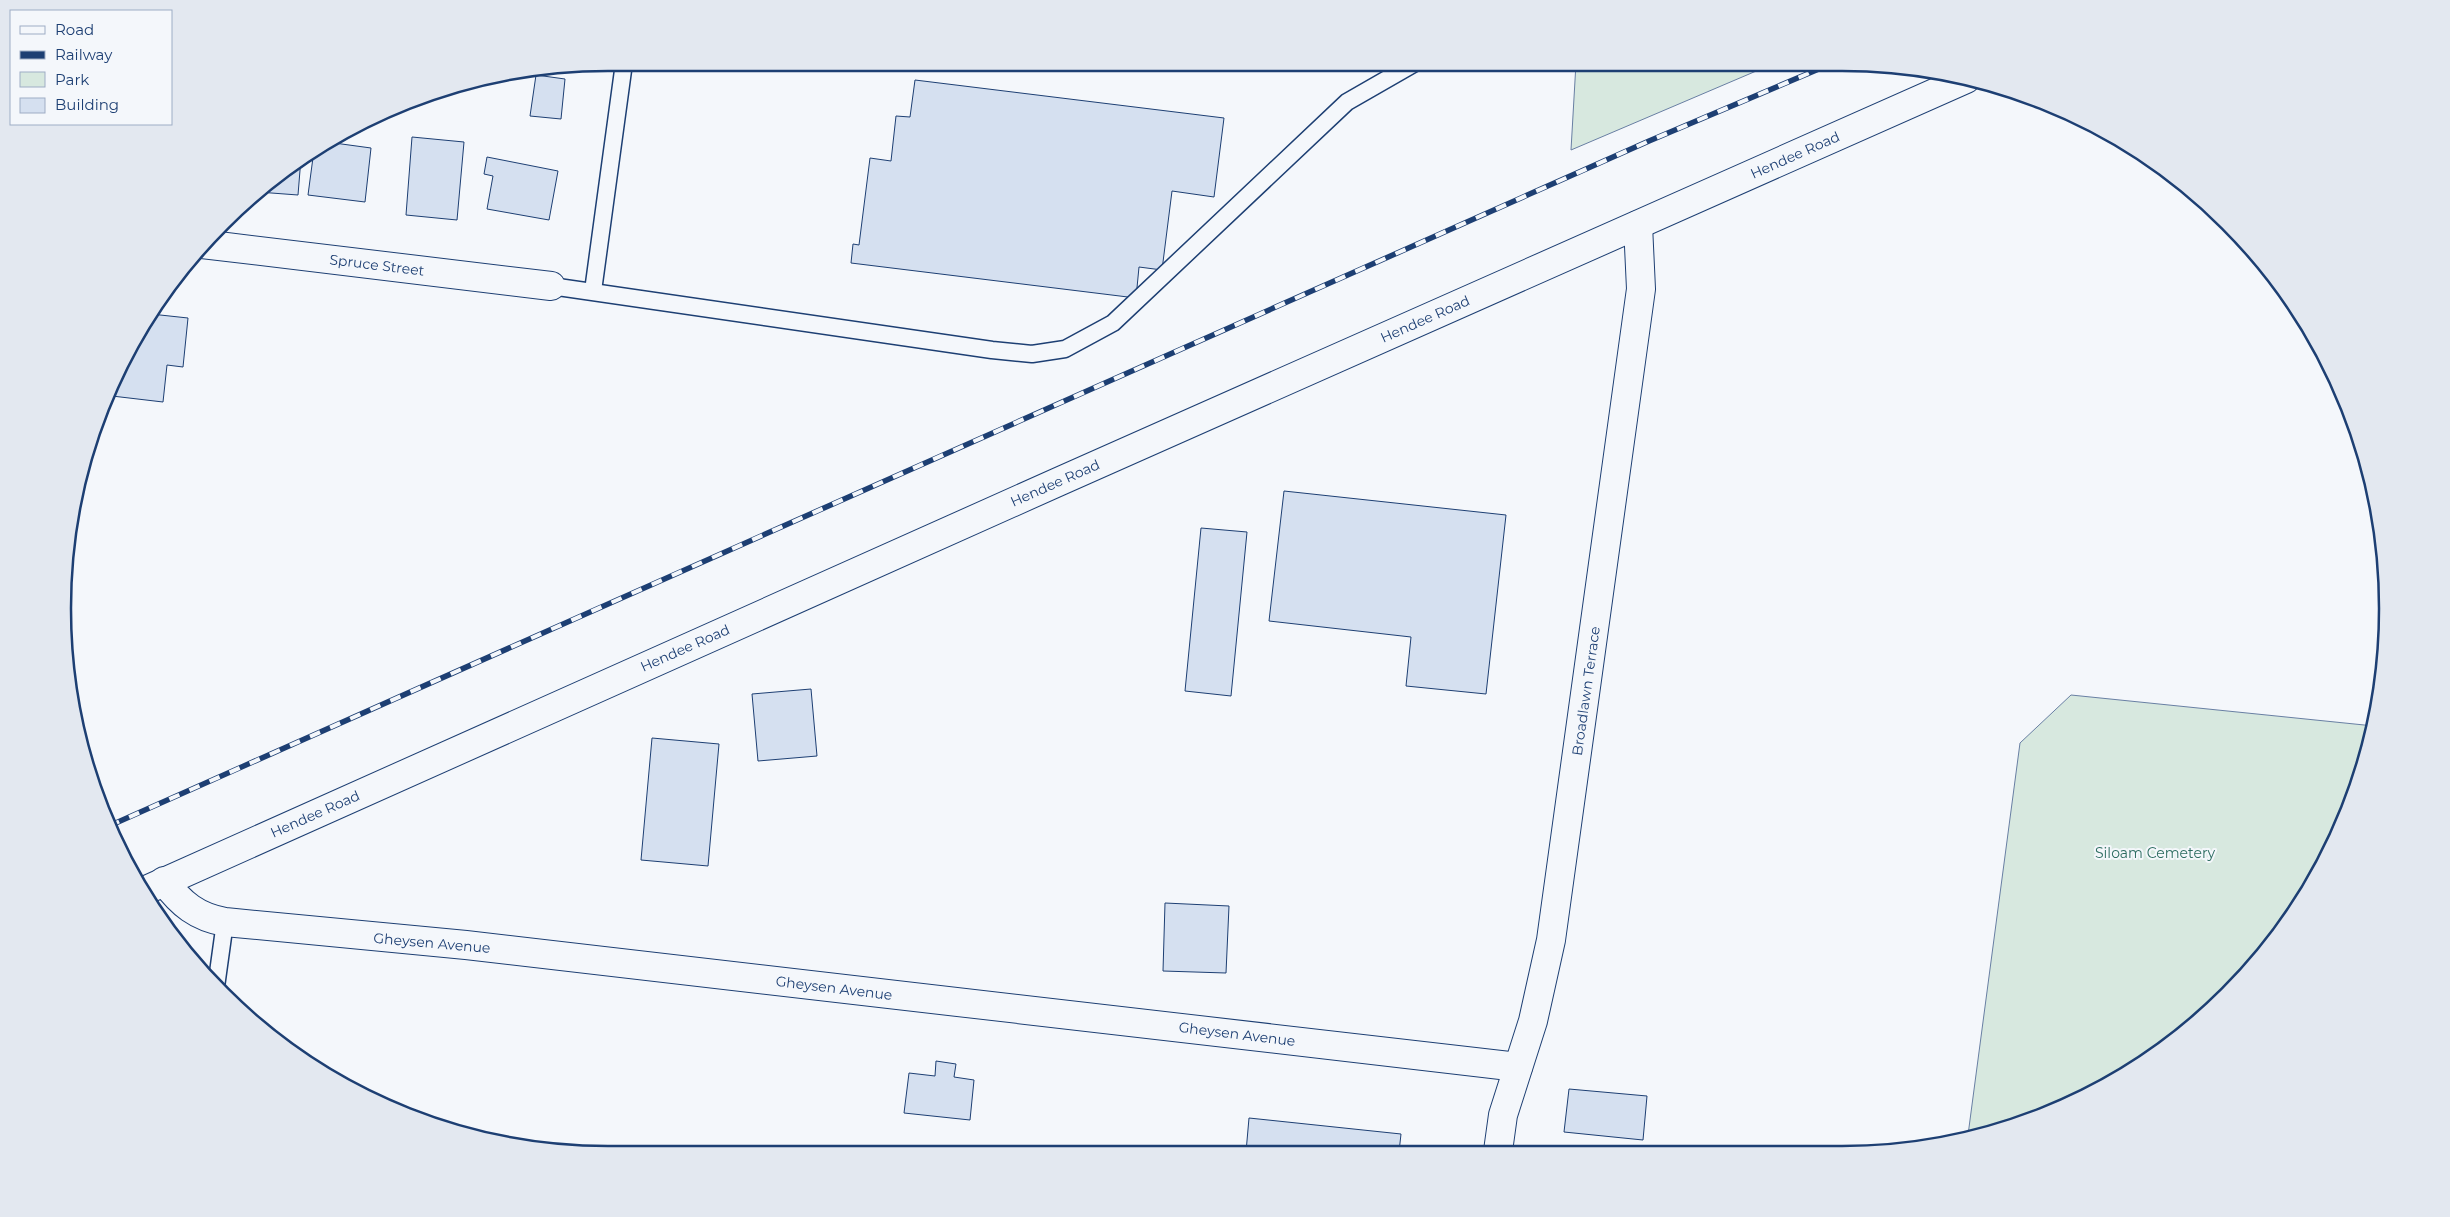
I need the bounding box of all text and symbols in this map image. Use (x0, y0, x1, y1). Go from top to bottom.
legend (10, 10, 172, 125)
text: Road (55, 20, 94, 39)
text: Railway (55, 45, 113, 64)
text: Park (55, 70, 89, 89)
text: Building (55, 95, 119, 114)
street label: Hendee Road (1747, 127, 1843, 183)
street label: Spruce Street (329, 250, 426, 280)
street label: Hendee Road (1377, 291, 1473, 347)
street label: Hendee Road (1007, 455, 1103, 511)
street label: Hendee Road (637, 620, 733, 676)
street label: Broadlawn Terrace (1568, 625, 1604, 757)
street label: Hendee Road (267, 786, 363, 842)
park label: Siloam Cemetery (2095, 844, 2215, 862)
street label: Gheysen Avenue (373, 929, 491, 957)
street label: Gheysen Avenue (775, 972, 893, 1004)
street label: Gheysen Avenue (1178, 1018, 1296, 1050)

